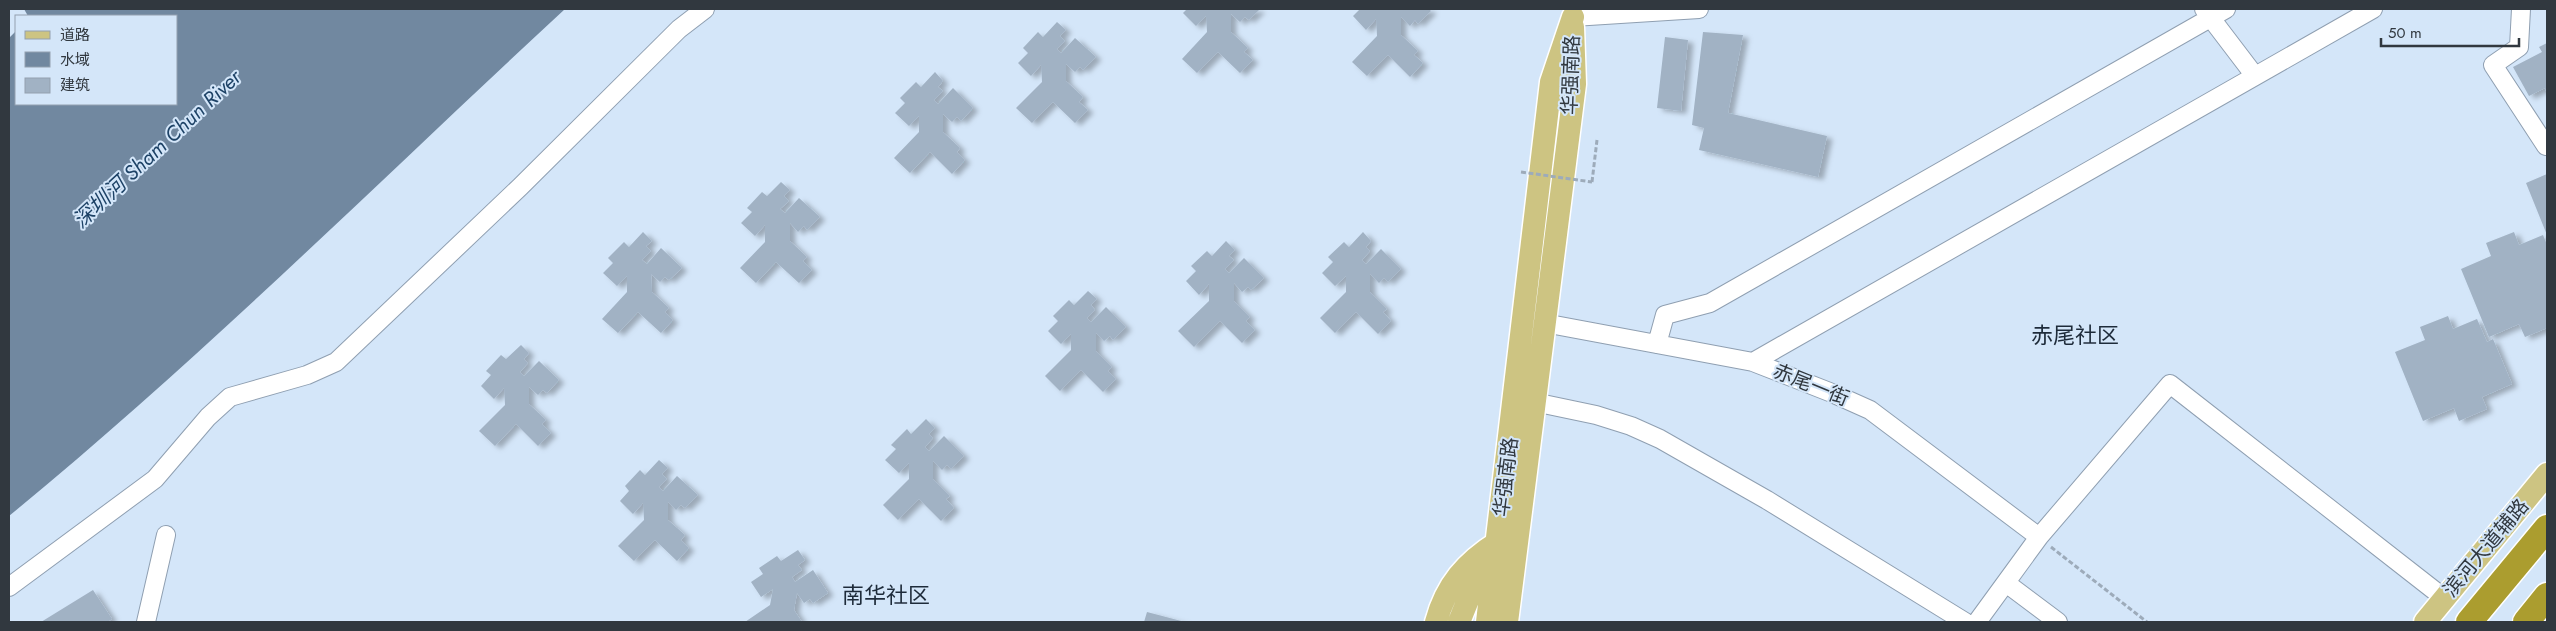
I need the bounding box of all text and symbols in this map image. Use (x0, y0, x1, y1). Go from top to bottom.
legend (15, 15, 178, 105)
scale bar (2381, 15, 2518, 47)
text: 50 m (2388, 22, 2422, 44)
text: 道路 (60, 24, 90, 46)
street label: 华强南路 (1555, 35, 1587, 115)
text: 水域 (60, 49, 90, 71)
water label: 深圳河 Sham Chun River (66, 62, 248, 235)
text: 建筑 (60, 74, 90, 96)
district label: 赤尾社区 (2031, 319, 2119, 351)
street label: 赤尾一街 (1768, 357, 1854, 413)
street label: 华强南路 (1487, 436, 1525, 518)
street label: 滨河大道辅路 (2436, 493, 2536, 603)
district label: 南华社区 (842, 579, 930, 611)

